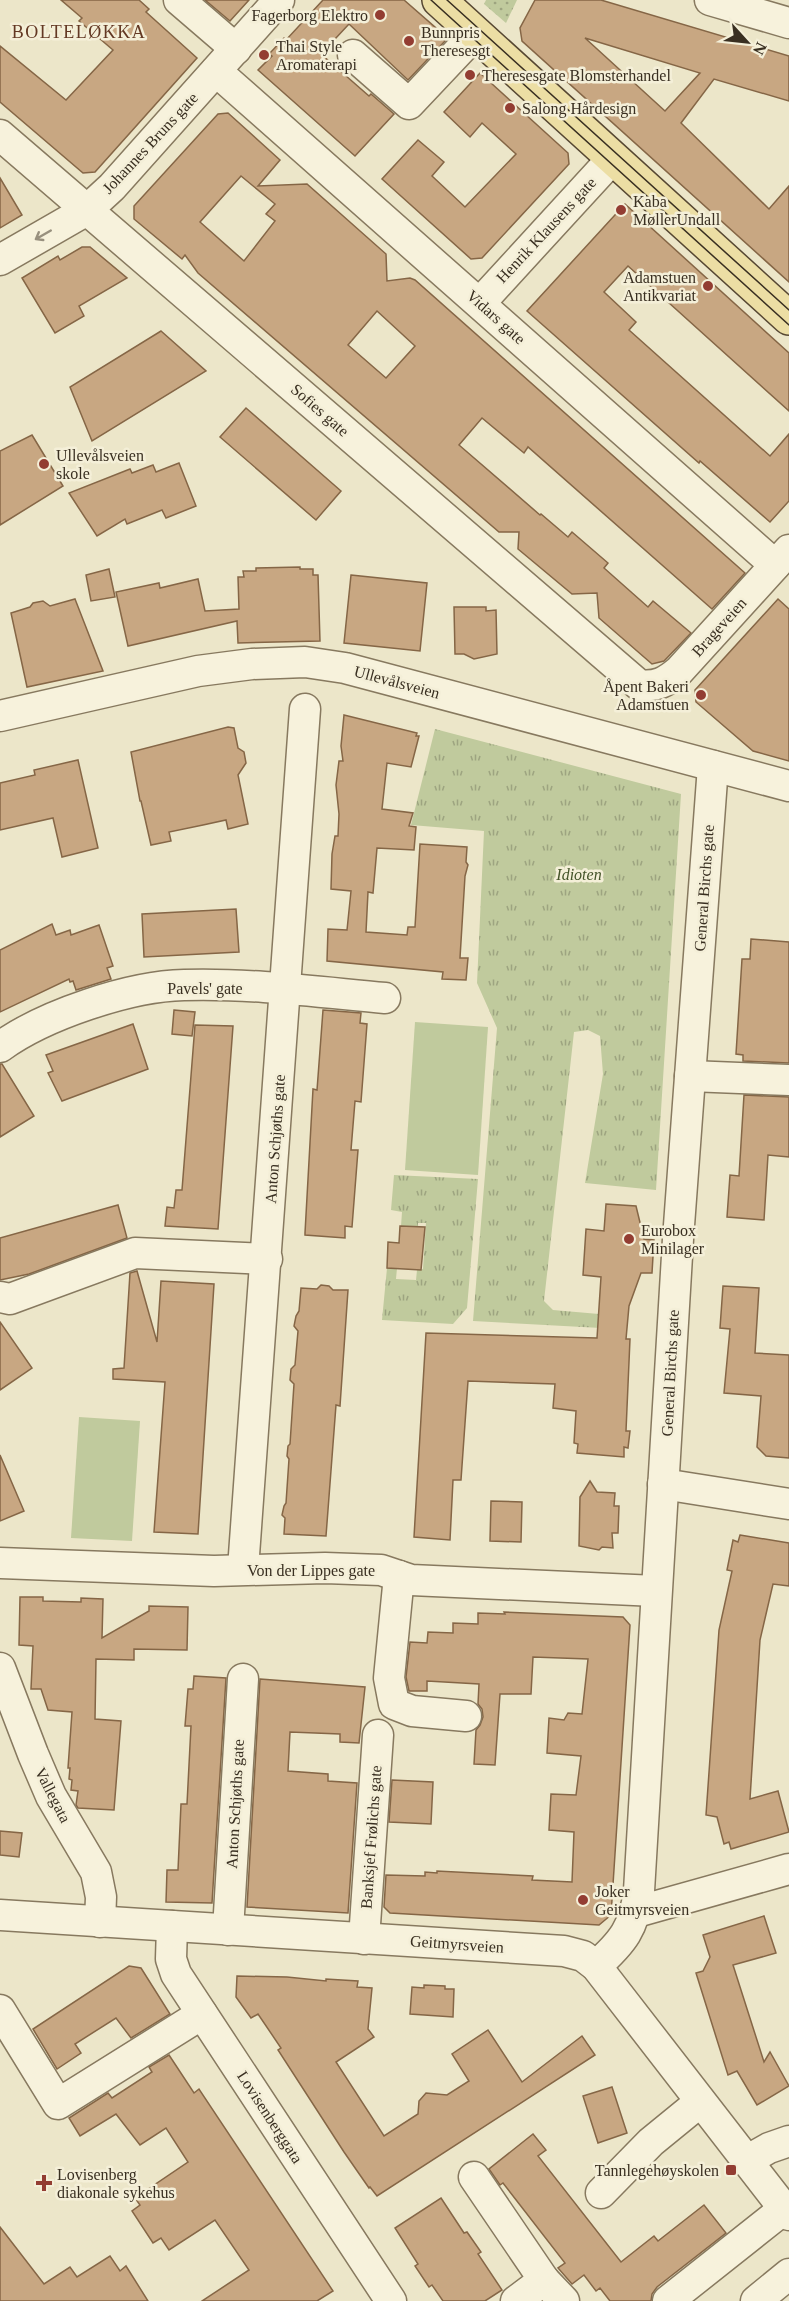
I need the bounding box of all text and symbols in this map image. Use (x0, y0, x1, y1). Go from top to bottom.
place label: Fagerborg Elektro (251, 7, 368, 25)
marker: Fagerborg Elektro (373, 8, 387, 22)
north arrow (717, 12, 777, 72)
district label: BOLTELØKKA (12, 22, 146, 42)
place label: Bunnpris Theresesgt (421, 24, 491, 60)
marker: Bunnpris Theresesgt (402, 34, 416, 48)
place label: Thai Style Aromaterapi (276, 38, 357, 74)
text: N (750, 40, 770, 58)
marker: Thai Style Aromaterapi (257, 48, 271, 62)
place label: Theresesgate Blomsterhandel (482, 67, 671, 85)
marker: Theresesgate Blomsterhandel (463, 68, 477, 82)
street label: Johannes Bruns gate (99, 89, 202, 198)
place label: Salong Hårdesign (522, 100, 636, 118)
marker: Salong Hårdesign (503, 101, 517, 115)
street label: Henrik Klausens gate (493, 174, 600, 287)
place label: Kaba MøllerUndall (633, 193, 721, 228)
marker: Kaba MøllerUndall (614, 203, 628, 217)
one-way arrow (35, 230, 53, 241)
place label: Adamstuen Antikvariat (623, 269, 697, 304)
marker: Adamstuen Antikvariat (701, 279, 715, 293)
street label: Vidars gate (463, 286, 529, 348)
street label: Sofies gate (287, 380, 352, 440)
place label: Ullevålsveien skole (56, 447, 144, 482)
marker: Ullevålsveien skole (37, 457, 51, 471)
street label: Brageveien (688, 594, 750, 660)
street label: Ullevålsveien (352, 662, 442, 702)
place label: Åpent Bakeri Adamstuen (603, 678, 690, 713)
marker: Åpent Bakeri Adamstuen (694, 688, 708, 702)
street label: General Birchs gate (691, 824, 718, 952)
park label: Idioten (555, 866, 602, 883)
street label: Pavels' gate (167, 980, 243, 998)
street label: Anton Schjøths gate (262, 1074, 289, 1204)
place label: Eurobox Minilager (641, 1222, 705, 1258)
marker: Eurobox Minilager (622, 1232, 636, 1246)
street label: General Birchs gate (658, 1309, 683, 1437)
street label: Von der Lippes gate (247, 1562, 375, 1580)
street label: Anton Schjøths gate (223, 1739, 248, 1869)
street label: Vallegata (31, 1765, 74, 1826)
street label: Banksjef Frølichs gate (357, 1765, 385, 1909)
place label: Joker Geitmyrsveien (595, 1883, 689, 1919)
marker: Joker Geitmyrsveien (576, 1893, 590, 1907)
street label: Geitmyrsveien (409, 1932, 505, 1957)
street label: Lovisenberggata (233, 2068, 306, 2167)
place label: Tannlegehøyskolen (595, 2162, 719, 2180)
marker: Tannlegehøyskolen (724, 2163, 738, 2177)
place label: Lovisenberg diakonale sykehus (57, 2166, 175, 2202)
marker: Lovisenberg diakonale sykehus (35, 2174, 53, 2192)

